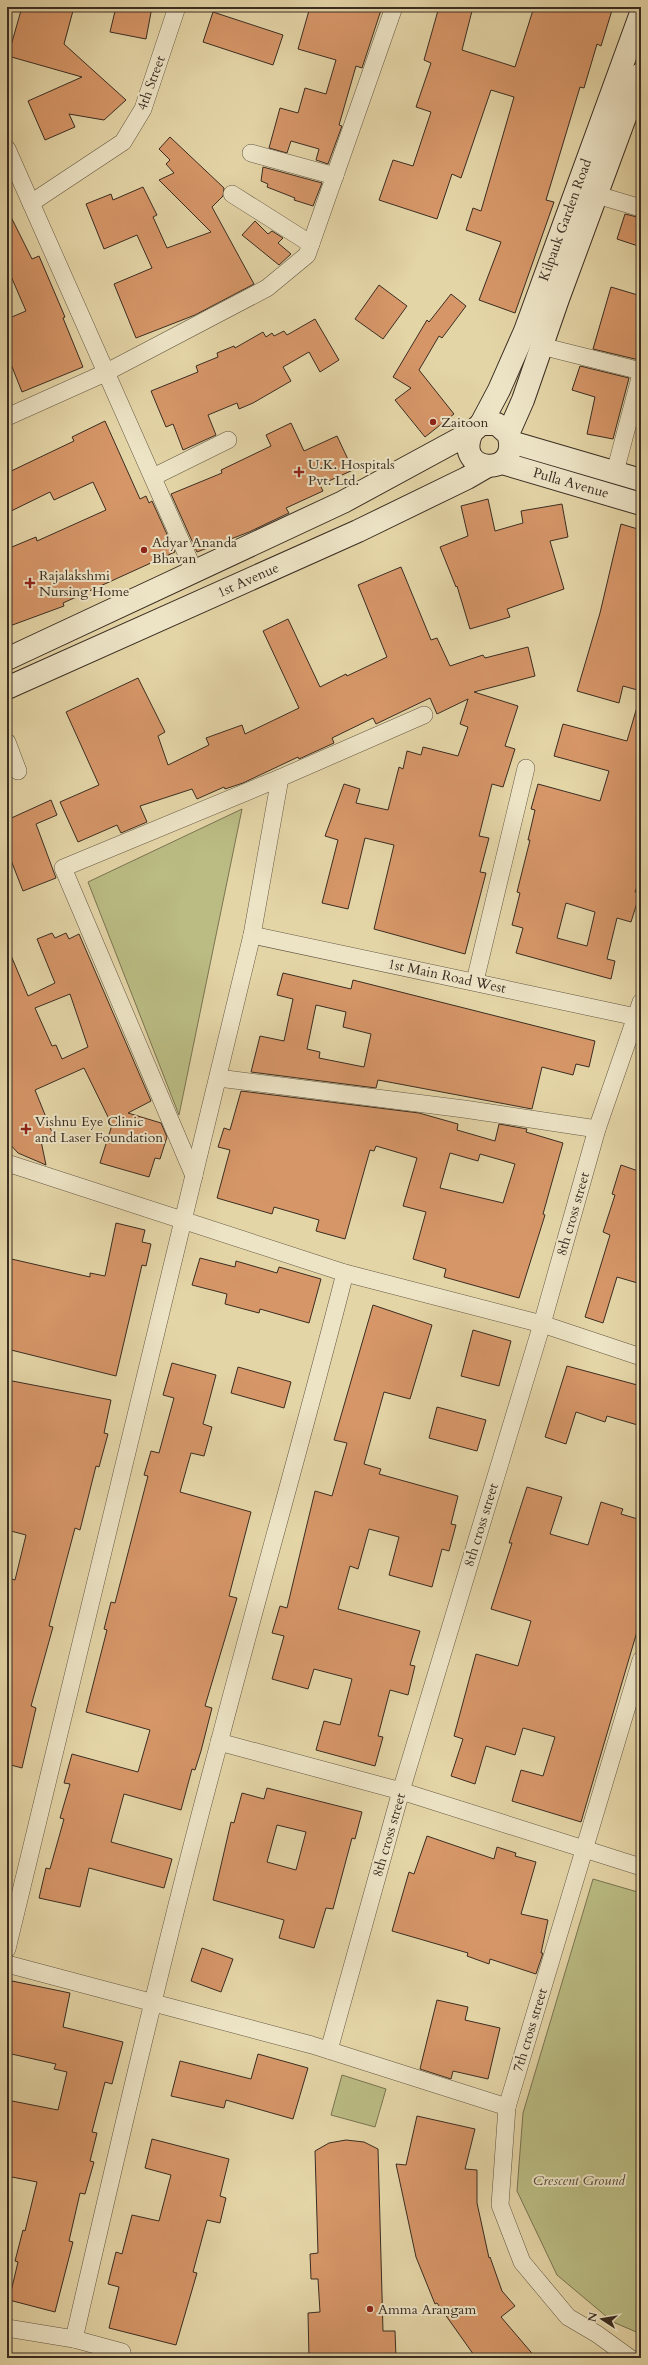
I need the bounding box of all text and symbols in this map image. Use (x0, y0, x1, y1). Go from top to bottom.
street label: 4th Street (132, 53, 170, 113)
street label: Kilpauk Garden Road (534, 156, 596, 284)
place label: Zaitoon (441, 413, 489, 432)
marker: Zaitoon (428, 417, 438, 427)
place label: U.K. Hospitals Pvt. Ltd. (308, 455, 395, 490)
street label: Pulla Avenue (531, 463, 611, 503)
marker: U.K. Hospitals Pvt. Ltd. (293, 466, 305, 478)
place label: Adyar Ananda Bhavan (152, 533, 237, 568)
marker: Adyar Ananda Bhavan (139, 545, 149, 555)
street label: 1st Avenue (214, 558, 282, 602)
place label: Rajalakshmi Nursing Home (39, 566, 129, 601)
marker: Rajalakshmi Nursing Home (24, 577, 36, 589)
street label: 1st Main Road West (386, 954, 508, 998)
place label: Vishnu Eye Clinic and Laser Foundation (35, 1112, 163, 1147)
marker: Vishnu Eye Clinic and Laser Foundation (20, 1123, 32, 1135)
street label: 8th cross street (552, 1169, 594, 1258)
street label: 8th cross street (459, 1480, 503, 1569)
street label: 8th cross street (368, 1790, 410, 1879)
street label: 7th cross street (508, 1985, 552, 2074)
park label: Crescent Ground (533, 2171, 626, 2190)
north arrow (582, 2299, 622, 2339)
place label: Amma Arangam (378, 2300, 476, 2319)
marker: Amma Arangam (365, 2304, 375, 2314)
text: N (584, 2310, 601, 2323)

